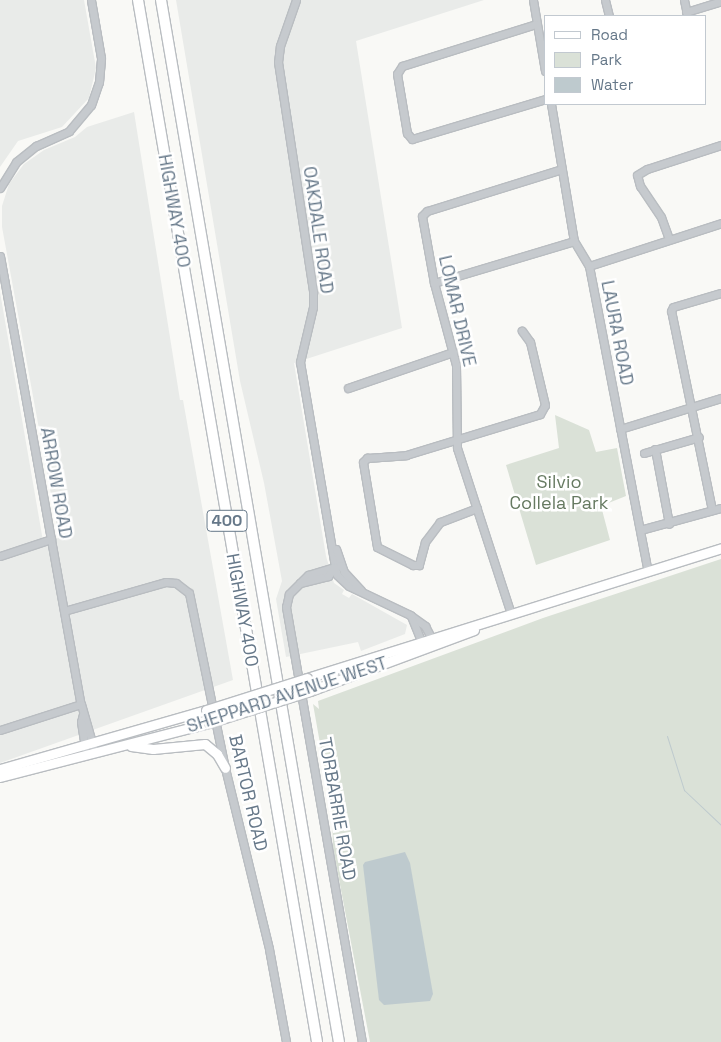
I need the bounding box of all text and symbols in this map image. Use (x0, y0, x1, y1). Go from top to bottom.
legend (544, 15, 706, 105)
text: Road (591, 25, 628, 44)
text: Park (591, 50, 622, 69)
text: Water (591, 75, 633, 94)
street label: HIGHWAY 400 (153, 152, 195, 270)
street label: OAKDALE ROAD (298, 165, 338, 295)
street label: LOMAR DRIVE (434, 253, 480, 369)
street label: LAURA ROAD (596, 279, 638, 387)
street label: ARROW ROAD (36, 426, 76, 540)
park label: Silvio Collela Park (510, 472, 608, 514)
road number: 400 (206, 508, 248, 534)
street label: HIGHWAY 400 (221, 551, 263, 669)
street label: SHEPPARD AVENUE WEST (184, 652, 390, 738)
street label: BARTOR ROAD (224, 733, 272, 853)
street label: TORBARRIE ROAD (314, 736, 360, 882)

